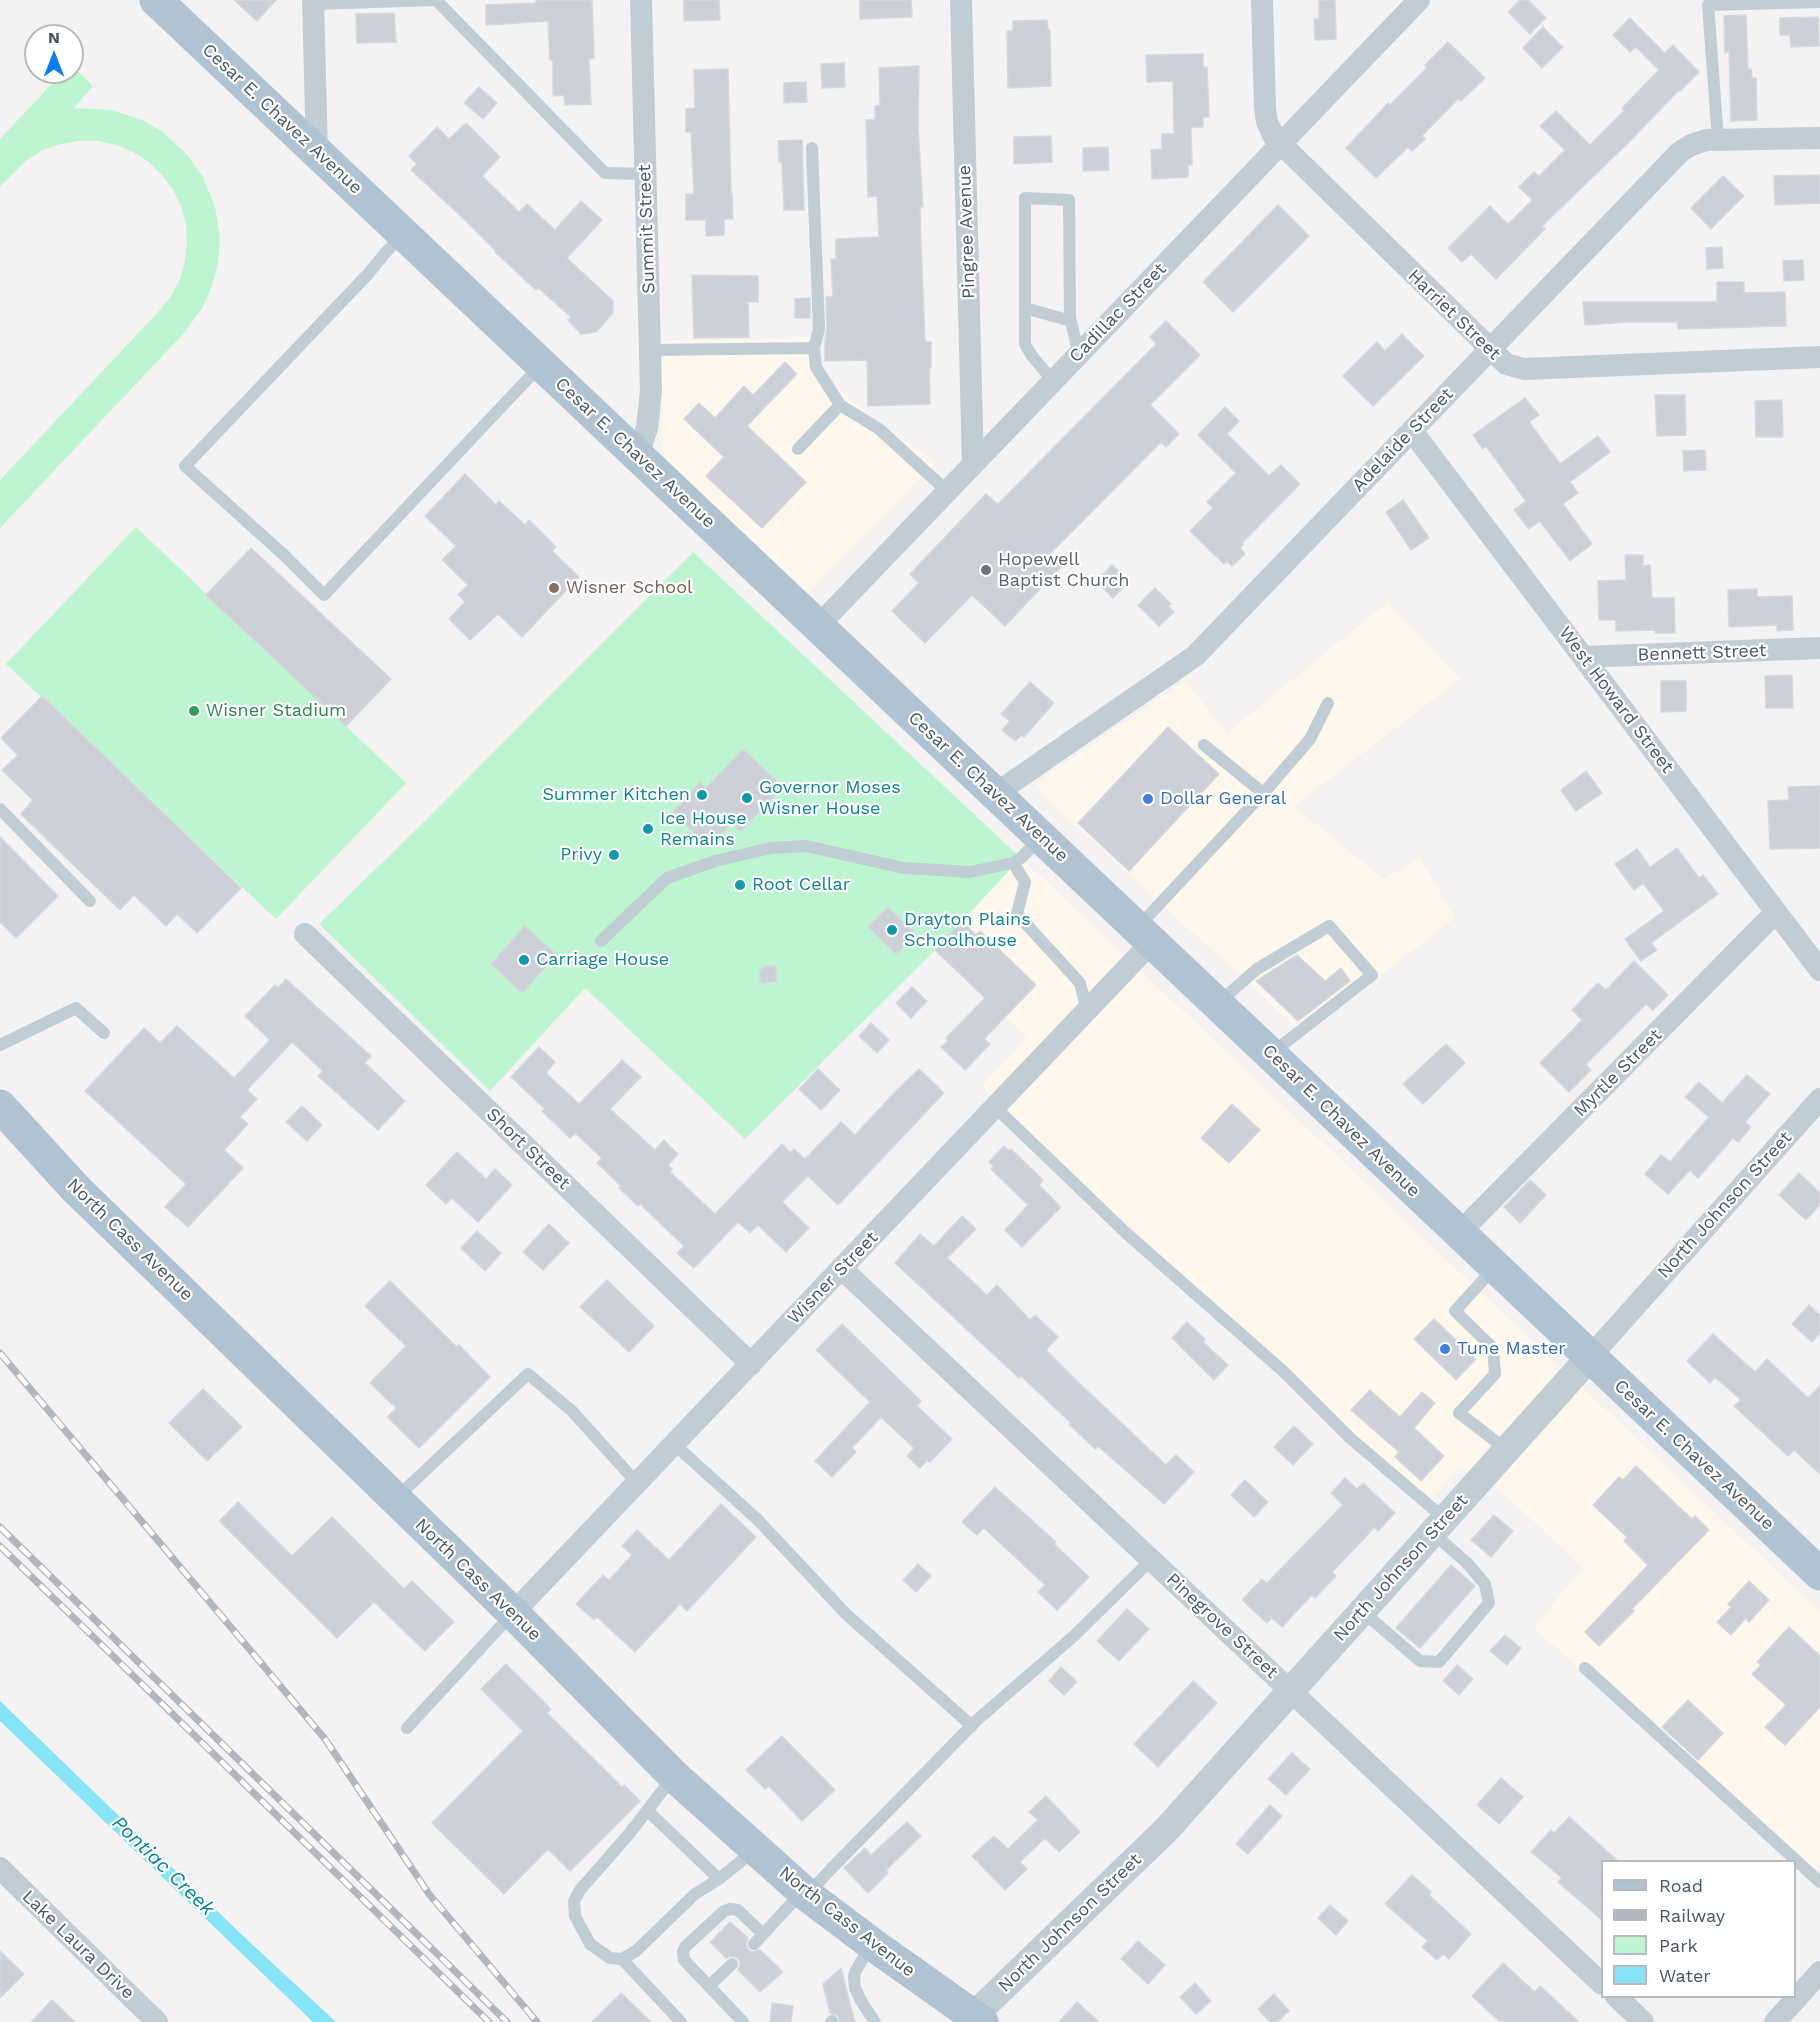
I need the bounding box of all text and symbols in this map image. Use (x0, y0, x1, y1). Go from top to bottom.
north arrow (24, 24, 84, 84)
text: N (48, 28, 60, 47)
street label: Cesar E. Chavez Avenue (198, 39, 366, 199)
street label: Summit Street (634, 164, 660, 294)
street label: Pingree Avenue (954, 165, 980, 299)
street label: Cadillac Street (1065, 259, 1171, 367)
street label: Harriet Street (1403, 265, 1505, 365)
street label: Cesar E. Chavez Avenue (551, 373, 719, 533)
street label: Adelaide Street (1348, 384, 1458, 496)
place label: Hopewell Baptist Church (998, 549, 1129, 592)
marker: Hopewell Baptist Church (979, 563, 993, 577)
place label: Wisner School (566, 577, 692, 599)
marker: Wisner School (547, 581, 561, 595)
street label: West Howard Street (1554, 623, 1678, 777)
street label: Bennett Street (1637, 640, 1767, 666)
place label: Wisner Stadium (206, 700, 346, 722)
marker: Wisner Stadium (187, 704, 201, 718)
street label: Cesar E. Chavez Avenue (904, 707, 1072, 867)
place label: Governor Moses Wisner House (759, 777, 901, 820)
place label: Summer Kitchen (542, 784, 690, 806)
marker: Summer Kitchen (695, 788, 709, 802)
place label: Dollar General (1160, 788, 1286, 810)
marker: Governor Moses Wisner House (740, 791, 754, 805)
marker: Dollar General (1141, 792, 1155, 806)
place label: Ice House Remains (660, 808, 747, 850)
marker: Ice House Remains (641, 822, 655, 836)
place label: Privy (560, 844, 602, 866)
marker: Privy (607, 848, 621, 862)
place label: Root Cellar (752, 874, 850, 896)
marker: Root Cellar (733, 878, 747, 892)
place label: Drayton Plains Schoolhouse (904, 909, 1031, 952)
marker: Drayton Plains Schoolhouse (885, 923, 899, 937)
place label: Carriage House (536, 949, 669, 971)
marker: Carriage House (517, 953, 531, 967)
street label: Myrtle Street (1570, 1025, 1666, 1121)
street label: Cesar E. Chavez Avenue (1258, 1040, 1424, 1202)
street label: Short Street (482, 1104, 574, 1194)
street label: North Johnson Street (1653, 1127, 1797, 1283)
street label: North Cass Avenue (63, 1174, 197, 1306)
street label: Wisner Street (783, 1227, 883, 1329)
place label: Tune Master (1457, 1338, 1566, 1360)
marker: Tune Master (1438, 1342, 1452, 1356)
street label: Cesar E. Chavez Avenue (1610, 1375, 1778, 1535)
street label: North Johnson Street (1329, 1490, 1473, 1646)
street label: North Cass Avenue (411, 1514, 545, 1646)
street label: Pinegrove Street (1162, 1569, 1282, 1683)
water label: Pontiac Creek (107, 1811, 219, 1921)
street label: North Johnson Street (994, 1849, 1146, 1997)
legend (1601, 1860, 1796, 1998)
street label: North Cass Avenue (775, 1862, 919, 1982)
text: Road (1659, 1875, 1703, 1896)
street label: Lake Laura Drive (17, 1886, 139, 2004)
text: Railway (1659, 1905, 1725, 1926)
text: Park (1659, 1935, 1698, 1956)
text: Water (1659, 1965, 1711, 1986)

